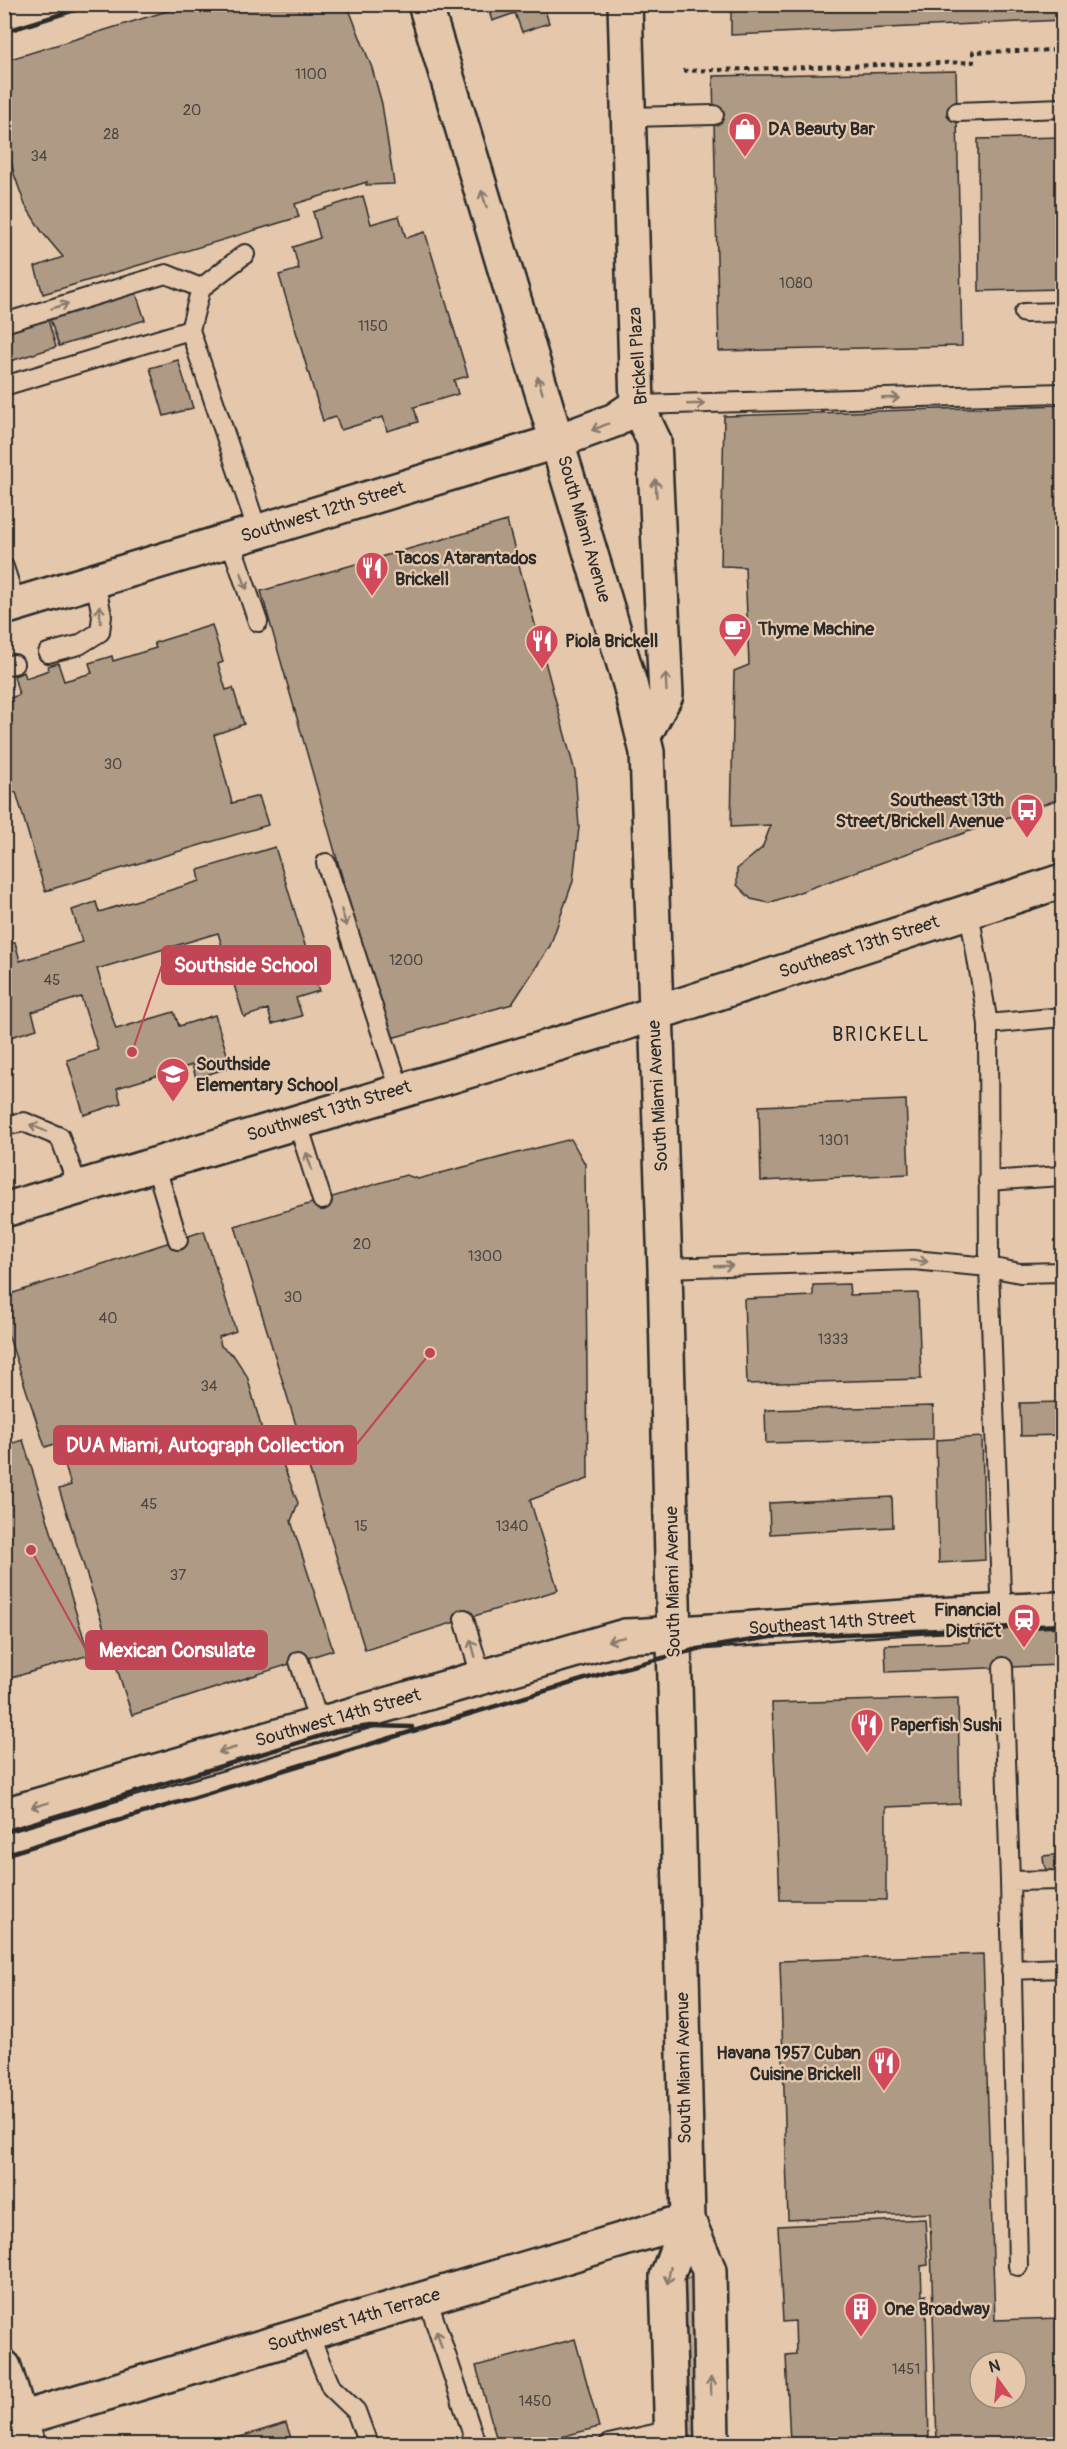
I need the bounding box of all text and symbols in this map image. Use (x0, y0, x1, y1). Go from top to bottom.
house number: 1100 (295, 65, 327, 84)
house number: 20 (183, 101, 201, 120)
shop icon: DA Beauty Bar (727, 111, 763, 158)
place label: DA Beauty Bar (768, 118, 875, 141)
house number: 28 (103, 125, 119, 144)
house number: 34 (30, 147, 48, 166)
one-way arrow (478, 190, 489, 209)
house number: 1080 (779, 274, 813, 293)
one-way arrow (51, 300, 70, 311)
street label: Brickell Plaza (623, 306, 653, 406)
house number: 1150 (358, 317, 388, 336)
one-way arrow (534, 376, 545, 395)
one-way arrow (880, 393, 900, 404)
one-way arrow (685, 398, 705, 409)
one-way arrow (591, 422, 609, 433)
street label: South Miami Avenue (552, 453, 616, 605)
street label: Southwest 12th Street (238, 476, 409, 548)
one-way arrow (651, 478, 662, 498)
place label: Tacos Atarantados Brickell (394, 547, 537, 591)
restaurant icon: Tacos Atarantados Brickell (354, 550, 390, 597)
one-way arrow (239, 571, 250, 590)
one-way arrow (95, 604, 106, 624)
cafe icon: Thyme Machine (717, 611, 753, 658)
place label: Thyme Machine (757, 618, 875, 641)
restaurant icon: Piola Brickell (524, 623, 560, 670)
place label: Piola Brickell (565, 630, 658, 653)
one-way arrow (660, 673, 671, 693)
house number: 30 (104, 755, 122, 774)
place label: Southeast 13th Street/Brickell Avenue (836, 789, 1005, 833)
bus stop icon: Southeast 13th Street/Brickell Avenue (1009, 792, 1045, 839)
one-way arrow (340, 908, 351, 927)
street label: Southeast 13th Street (776, 910, 943, 984)
callout: Southside School (162, 946, 330, 984)
house number: 1200 (389, 951, 423, 970)
text: Southside School (174, 953, 318, 978)
house number: 45 (44, 971, 60, 990)
street label: South Miami Avenue (643, 1019, 673, 1172)
district label: BRICKELL (832, 1022, 930, 1047)
place label: Southside Elementary School (196, 1053, 338, 1097)
school or university icon: Southside Elementary School (155, 1056, 191, 1103)
street label: Southwest 13th Street (244, 1075, 415, 1147)
one-way arrow (29, 1122, 48, 1133)
house number: 1301 (819, 1131, 849, 1150)
one-way arrow (303, 1152, 314, 1171)
house number: 20 (353, 1235, 371, 1254)
house number: 1300 (468, 1247, 502, 1266)
one-way arrow (908, 1256, 928, 1267)
one-way arrow (713, 1260, 733, 1271)
house number: 30 (284, 1288, 302, 1307)
house number: 40 (99, 1309, 117, 1328)
house number: 1333 (818, 1330, 848, 1349)
house number: 34 (200, 1377, 218, 1396)
callout: DUA Miami, Autograph Collection (54, 1426, 356, 1464)
text: DUA Miami, Autograph Collection (66, 1433, 344, 1458)
house number: 45 (141, 1495, 157, 1514)
street label: South Miami Avenue (660, 1506, 686, 1658)
house number: 15 (354, 1517, 368, 1536)
house number: 1340 (495, 1517, 529, 1536)
house number: 37 (170, 1566, 186, 1585)
place label: Financial District (934, 1599, 1002, 1643)
station icon: Financial District (1006, 1602, 1042, 1649)
street label: Southeast 14th Street (748, 1606, 917, 1640)
callout: Mexican Consulate (86, 1631, 267, 1669)
one-way arrow (607, 1633, 626, 1645)
text: Mexican Consulate (99, 1638, 256, 1663)
one-way arrow (467, 1638, 478, 1657)
street label: Southwest 14th Street (253, 1683, 424, 1753)
restaurant icon: Paperfish Sushi (849, 1707, 885, 1754)
place label: Paperfish Sushi (890, 1714, 1002, 1737)
one-way arrow (218, 1745, 237, 1756)
one-way arrow (31, 1799, 50, 1811)
street label: South Miami Avenue (671, 1992, 697, 2144)
place label: Havana 1957 Cuban Cuisine Brickell (716, 2042, 861, 2086)
restaurant icon: Havana 1957 Cuban Cuisine Brickell (866, 2045, 902, 2092)
one-way arrow (663, 2265, 674, 2284)
street label: Southwest 14th Terrace (265, 2283, 443, 2357)
building icon: One Broadway (843, 2291, 879, 2338)
place label: One Broadway (884, 2298, 990, 2321)
one-way arrow (433, 2330, 444, 2349)
north arrow (968, 2350, 1028, 2410)
text: N (987, 2355, 1002, 2378)
house number: 1451 (892, 2360, 920, 2379)
one-way arrow (705, 2377, 717, 2397)
house number: 1450 (519, 2392, 551, 2411)

